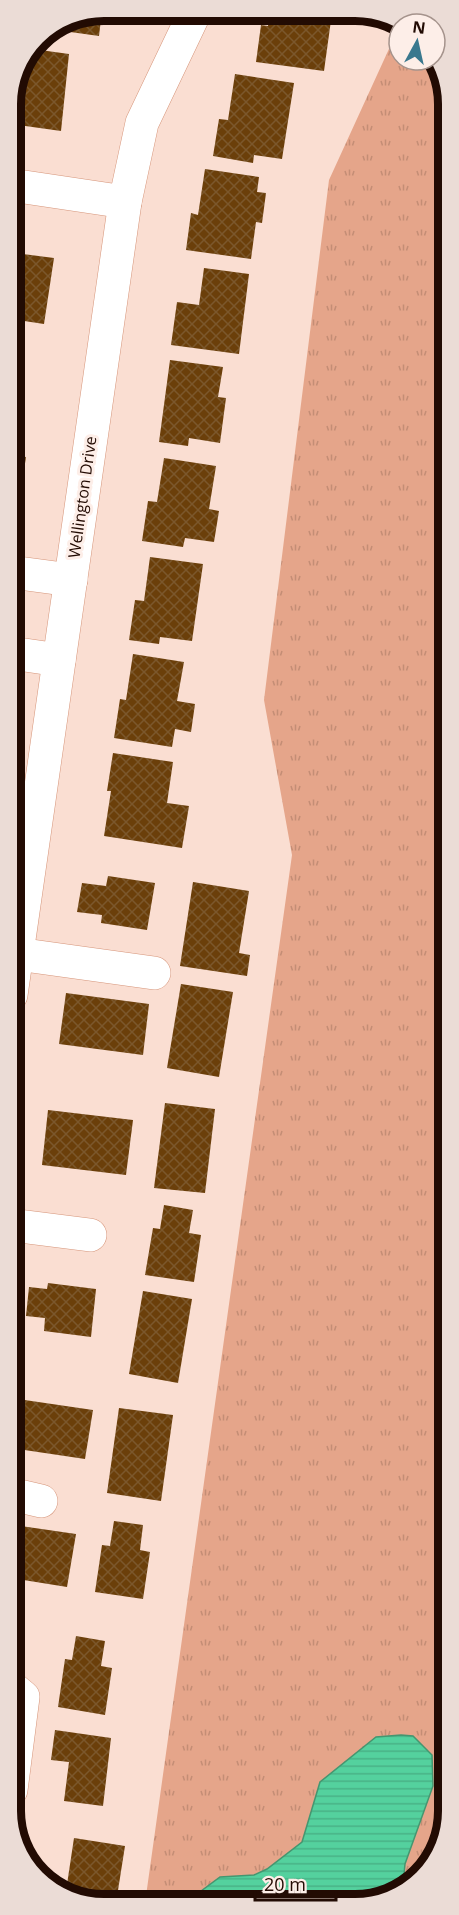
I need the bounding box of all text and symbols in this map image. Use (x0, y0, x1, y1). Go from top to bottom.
north arrow (387, 12, 447, 72)
text: N (411, 15, 427, 39)
street label: Wellington Drive (63, 435, 101, 559)
scale bar (255, 1864, 336, 1902)
text: 20 m (264, 1872, 306, 1896)

